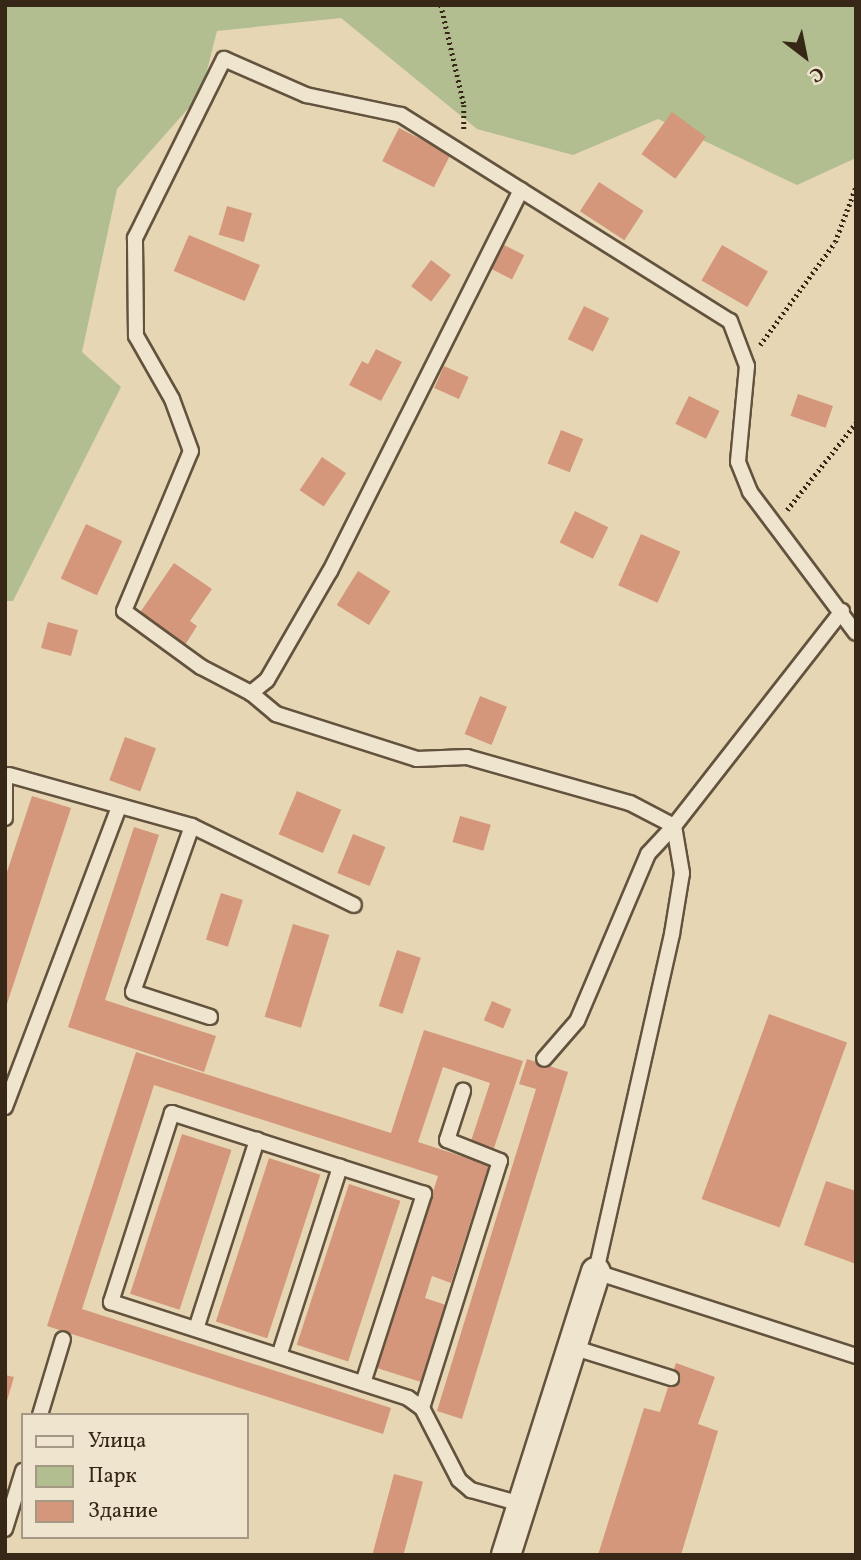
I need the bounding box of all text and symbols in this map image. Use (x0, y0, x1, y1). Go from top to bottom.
north arrow (770, 21, 840, 91)
text: С (804, 60, 828, 88)
legend (21, 1413, 248, 1539)
text: Улица (88, 1427, 146, 1456)
text: Парк (88, 1462, 137, 1491)
text: Здание (88, 1497, 158, 1526)

